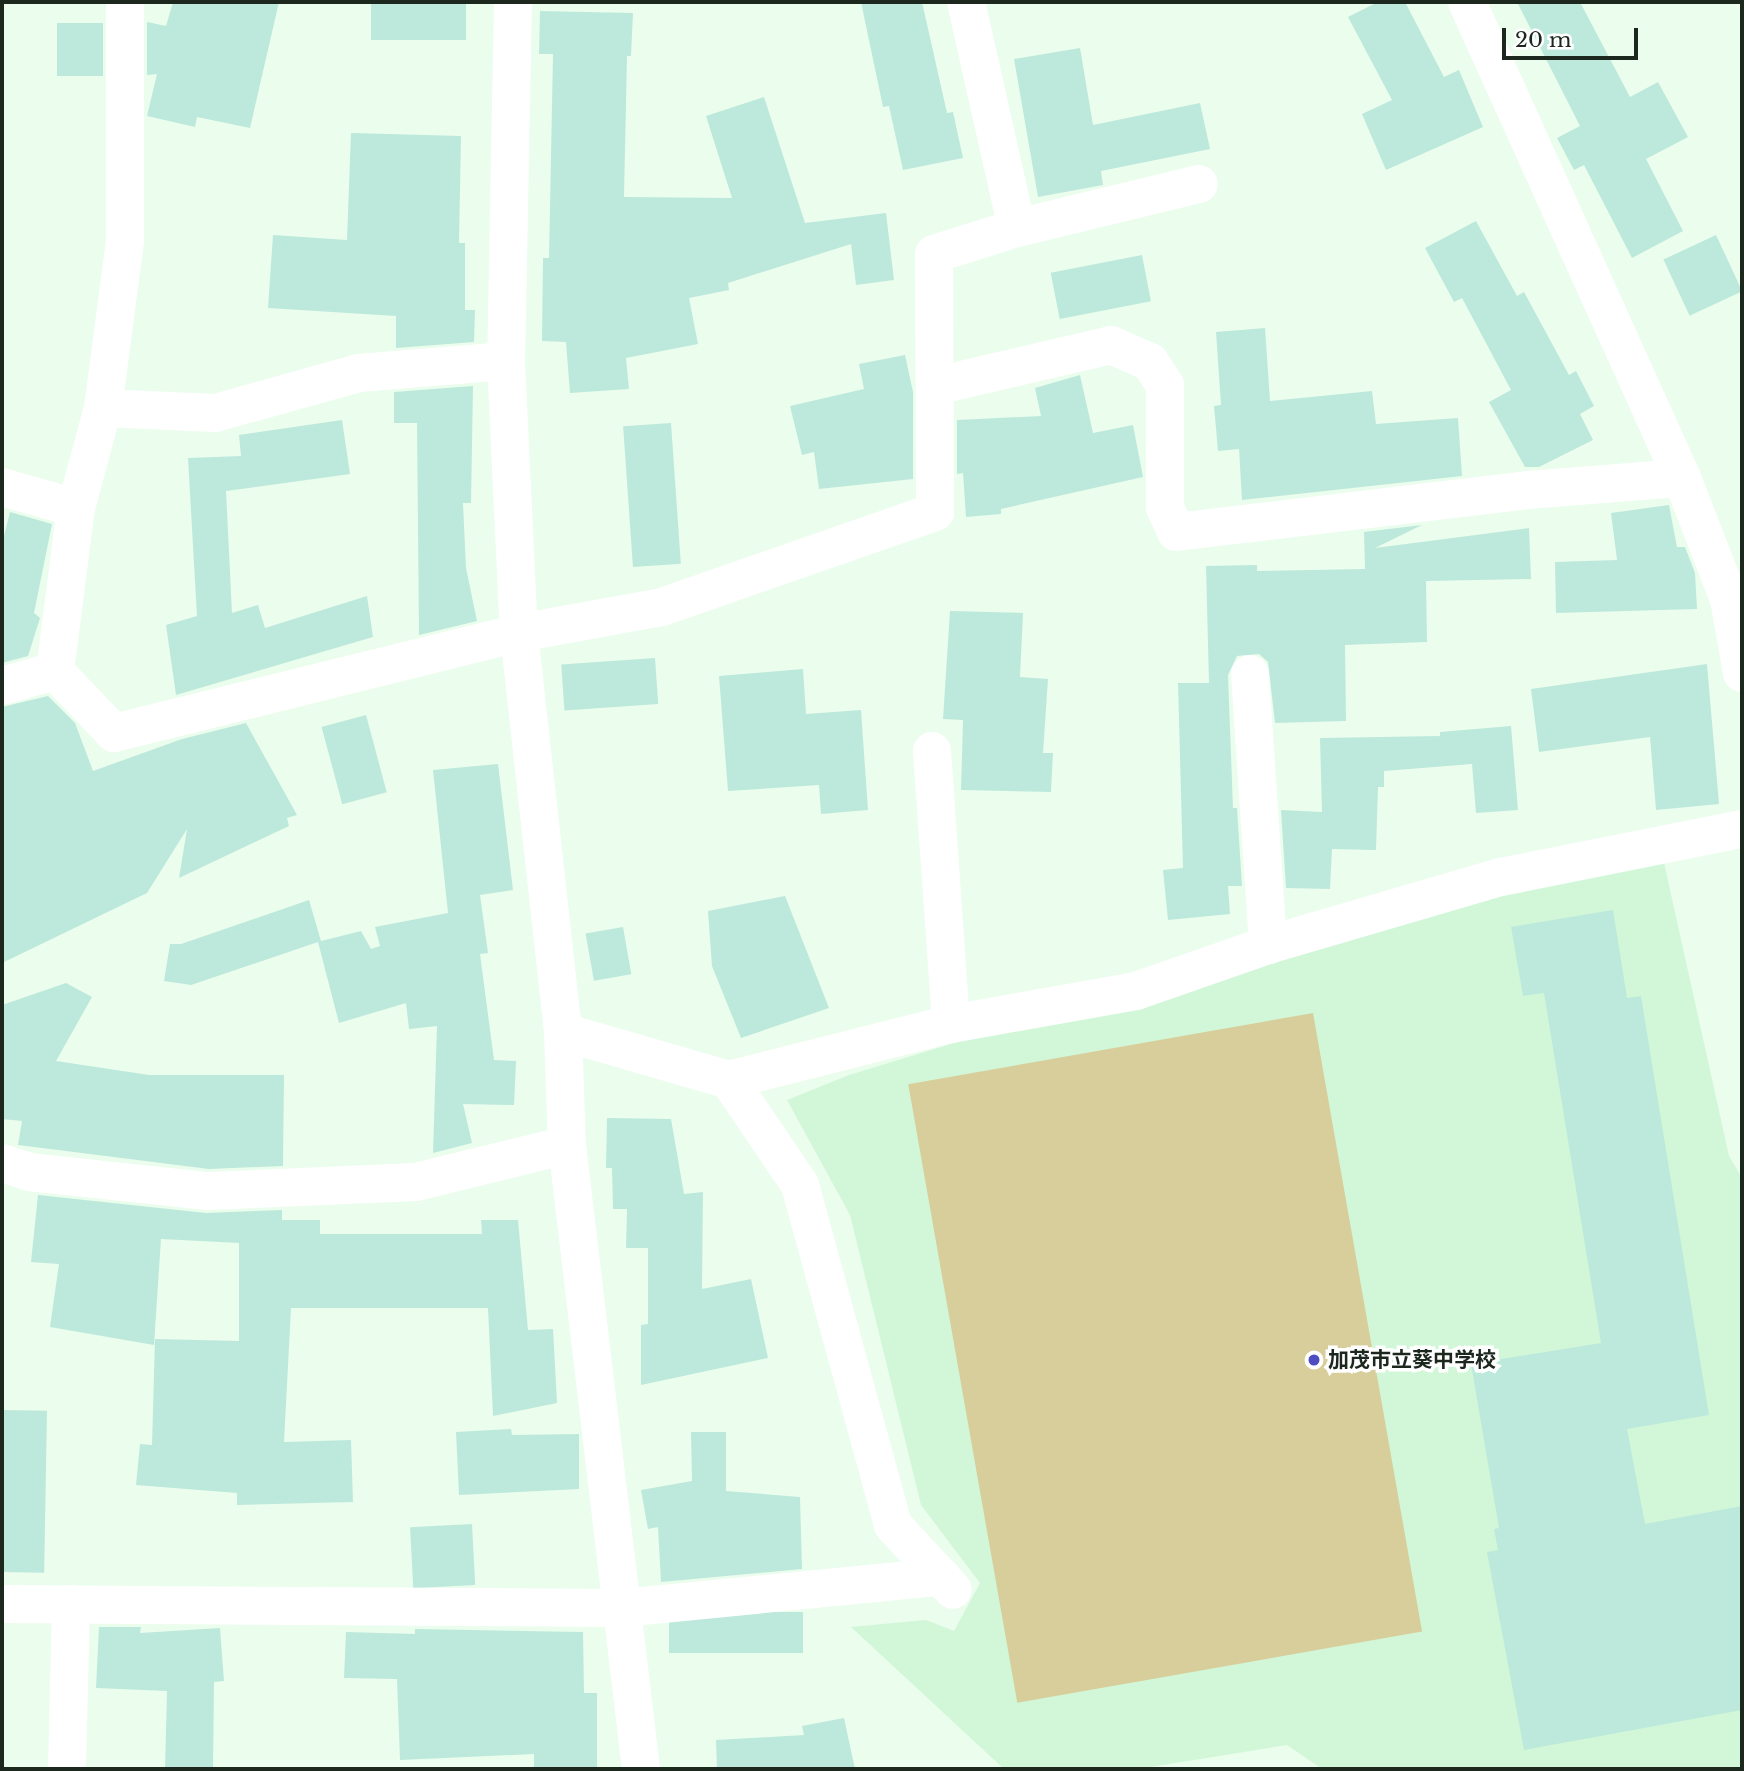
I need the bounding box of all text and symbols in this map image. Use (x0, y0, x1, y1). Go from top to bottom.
scale bar (1506, 14, 1642, 58)
text: 20 m (1515, 27, 1572, 53)
place label: 加茂市立葵中学校 (1328, 1347, 1496, 1373)
marker: 加茂市立葵中学校 (1306, 1352, 1322, 1368)

